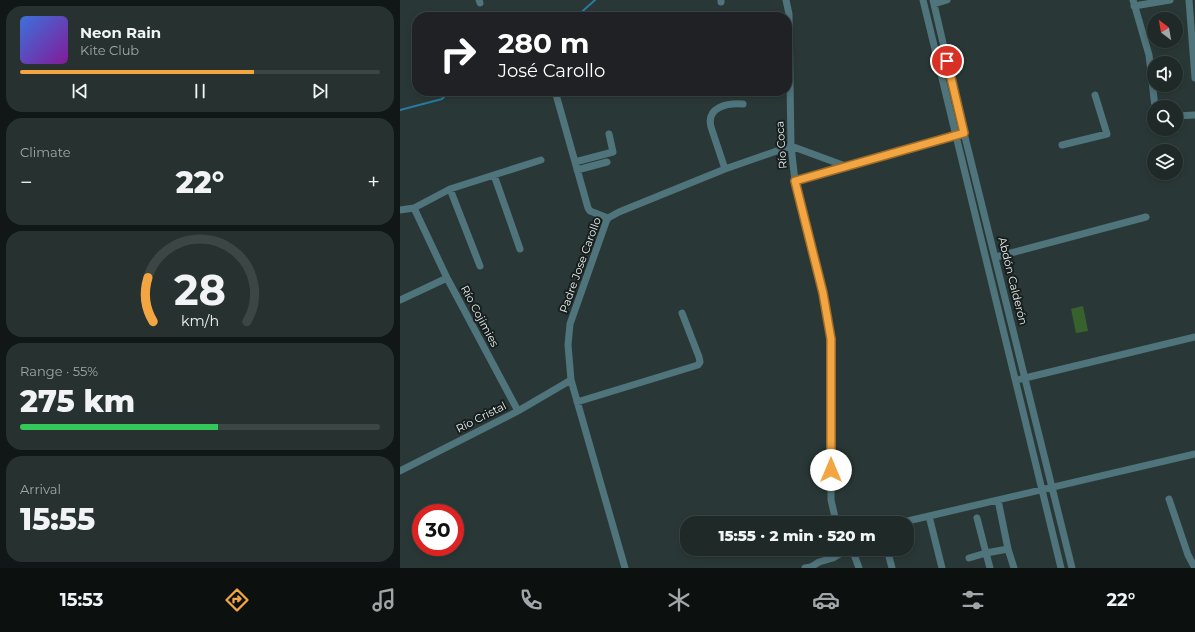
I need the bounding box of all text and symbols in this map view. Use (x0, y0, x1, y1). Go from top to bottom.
north arrow (1147, 12, 1183, 48)
map controls (1147, 12, 1183, 180)
text: Neon Rain (80, 23, 161, 42)
text: 280 m (498, 26, 589, 60)
icon: right (432, 28, 484, 80)
text: Kite Club (80, 42, 139, 58)
pin (930, 44, 964, 78)
icon: arrive (936, 50, 958, 72)
button: sound (1147, 56, 1183, 92)
text: José Carollo (498, 60, 605, 82)
icon: previous (69, 80, 91, 102)
icon: pause (189, 80, 211, 102)
icon: next (309, 80, 331, 102)
button: search (1147, 100, 1183, 136)
street label: Río Coca (772, 121, 790, 169)
text: Climate (20, 144, 71, 160)
button: layers (1147, 144, 1183, 180)
text: 22° (176, 164, 224, 201)
text: − (20, 169, 33, 196)
text: + (367, 169, 380, 196)
street label: Padre Jose Carollo (556, 215, 604, 315)
street label: Abdón Calderón (995, 236, 1031, 326)
text: 28 (174, 265, 226, 315)
street label: Río Cojimies (458, 283, 502, 350)
text: km/h (181, 312, 219, 330)
text: Range · 55% (20, 363, 98, 379)
text: 275 km (20, 383, 135, 420)
street label: Río Cristal (453, 398, 509, 436)
position arrow (810, 449, 852, 491)
text: Arrival (20, 481, 61, 497)
text: 15:55 (20, 501, 95, 538)
speed limit sign: 30 (412, 504, 464, 556)
text: 15:55 · 2 min · 520 m (718, 526, 876, 545)
icon: directions (223, 586, 251, 614)
icon: music (370, 586, 398, 614)
icon: phone (517, 586, 545, 614)
icon: climate (665, 586, 693, 614)
icon: car (812, 586, 840, 614)
icon: filters (959, 586, 987, 614)
text: 15:53 (60, 589, 103, 611)
text: 22° (1106, 589, 1135, 611)

